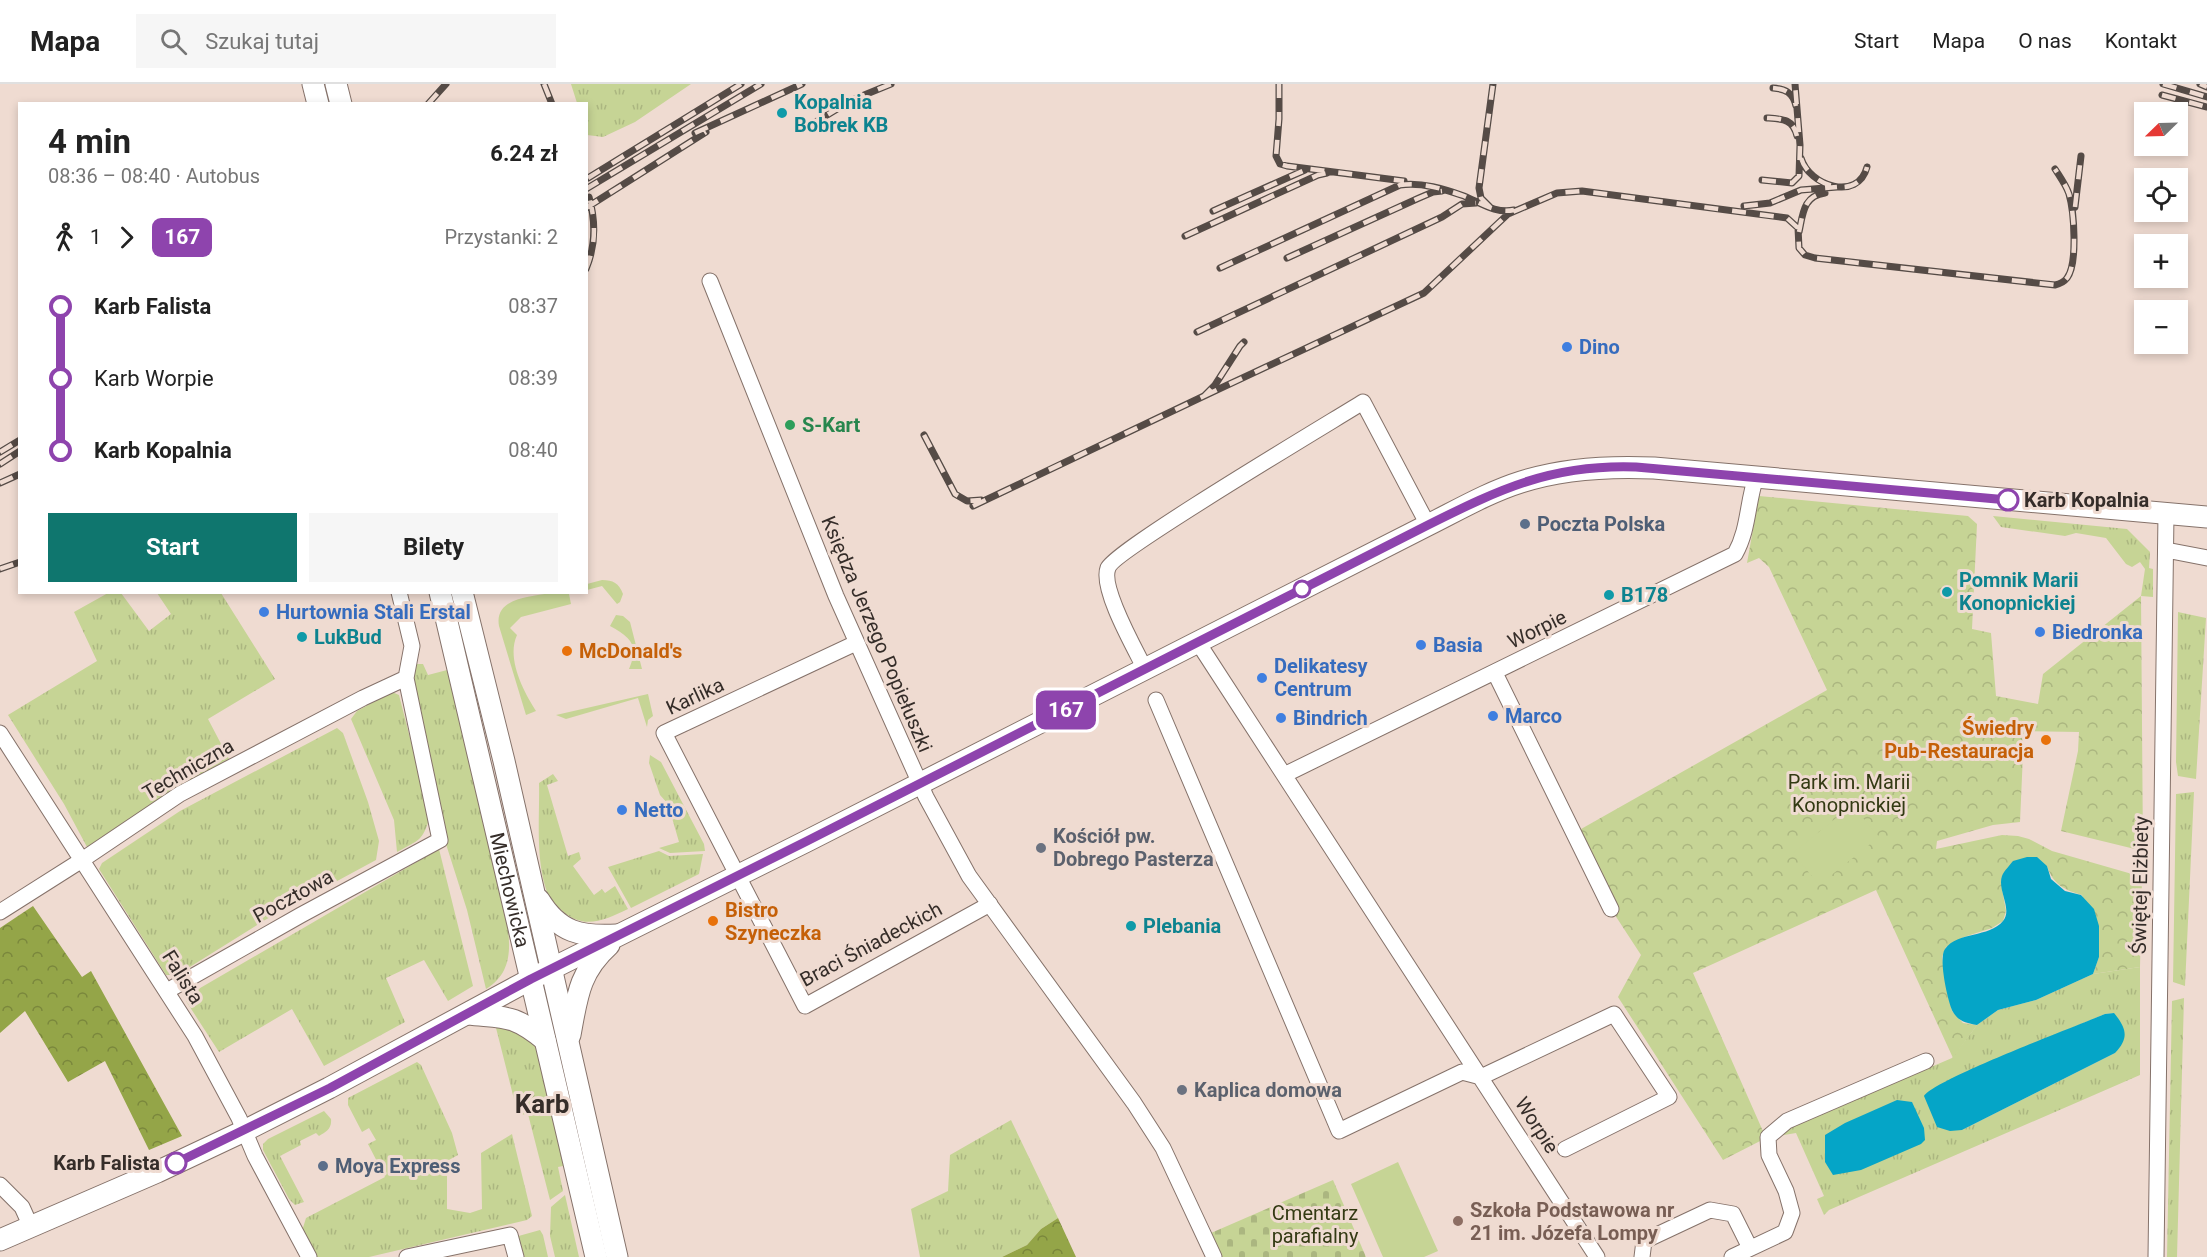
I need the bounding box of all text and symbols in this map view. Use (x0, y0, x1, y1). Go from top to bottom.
search box (136, 14, 556, 68)
text: Mapa (30, 25, 100, 58)
icon: search (157, 25, 190, 58)
text: Szukaj tutaj (205, 29, 319, 54)
text: Start (1854, 29, 1899, 53)
text: Mapa (1932, 29, 1985, 53)
text: O nas (2018, 29, 2072, 53)
text: Kontakt (2105, 29, 2177, 53)
place label: Kopalnia Bobrek KB (794, 90, 888, 137)
north arrow (2134, 102, 2188, 156)
map controls (2134, 102, 2188, 354)
marker: Kopalnia Bobrek KB (775, 106, 789, 120)
text: 4 min (48, 122, 131, 161)
text: 6.24 zł (490, 141, 558, 166)
text: 08:36 – 08:40 · Autobus (48, 164, 260, 188)
button: locate (2134, 168, 2188, 222)
icon: walk (48, 221, 81, 254)
icon: forward (110, 221, 143, 254)
text: 1 (90, 225, 101, 249)
text: 167 (164, 225, 200, 249)
text: Przystanki: 2 (444, 225, 558, 249)
button: + (2134, 234, 2188, 288)
text: Karb Falista (94, 294, 211, 319)
text: 08:37 (508, 294, 558, 318)
button: − (2134, 300, 2188, 354)
place label: Dino (1579, 335, 1620, 359)
marker: Dino (1560, 340, 1574, 354)
text: Karb Worpie (94, 366, 214, 391)
text: 08:39 (508, 366, 558, 390)
place label: S-Kart (802, 413, 860, 437)
marker: S-Kart (783, 418, 797, 432)
text: Karb Kopalnia (94, 438, 232, 463)
text: 08:40 (508, 438, 558, 462)
place label: Karb Kopalnia (2024, 488, 2149, 512)
marker: Karb Kopalnia (1997, 489, 2019, 511)
street label: Księdza Jerzego Popiełuszki (816, 512, 938, 756)
place label: Poczta Polska (1537, 512, 1665, 536)
button: Start (48, 513, 297, 582)
button: Bilety (309, 513, 558, 582)
marker: Poczta Polska (1518, 517, 1532, 531)
place label: Pomnik Marii Konopnickiej (1959, 568, 2079, 615)
unlabelled marker (1293, 580, 1311, 598)
place label: B178 (1621, 583, 1668, 607)
marker: Pomnik Marii Konopnickiej (1940, 585, 1954, 599)
marker: B178 (1602, 588, 1616, 602)
place label: Hurtownia Stali Erstal (276, 600, 471, 624)
marker: Hurtownia Stali Erstal (257, 605, 271, 619)
street label: Worpie (1504, 605, 1570, 653)
place label: Biedronka (2052, 620, 2143, 644)
place label: LukBud (314, 625, 382, 649)
marker: Biedronka (2033, 625, 2047, 639)
marker: LukBud (295, 630, 309, 644)
place label: Basia (1433, 633, 1483, 657)
marker: Basia (1414, 638, 1428, 652)
place label: McDonald's (579, 639, 682, 663)
marker: McDonald's (560, 644, 574, 658)
place label: Delikatesy Centrum (1274, 654, 1369, 701)
marker: Delikatesy Centrum (1255, 671, 1269, 685)
street label: Karlika (662, 672, 728, 720)
line badge: 167 (1032, 690, 1100, 730)
text: 167 (1048, 698, 1084, 722)
place label: Marco (1505, 704, 1562, 728)
place label: Bindrich (1293, 706, 1368, 730)
marker: Marco (1486, 709, 1500, 723)
marker: Bindrich (1274, 711, 1288, 725)
place label: Świedry Pub-Restauracja (1884, 716, 2035, 763)
street label: Techniczna (138, 733, 238, 805)
marker: Świedry Pub-Restauracja (2039, 733, 2053, 747)
park label: Park im. Marii Konopnickiej (1788, 770, 1910, 817)
place label: Netto (634, 798, 683, 822)
marker: Netto (615, 803, 629, 817)
street label: Świętej Elżbiety (2127, 815, 2153, 954)
place label: Kościół pw. Dobrego Pasterza (1053, 824, 1214, 871)
street label: Miechowicka (485, 830, 535, 950)
marker: Kościół pw. Dobrego Pasterza (1034, 841, 1048, 855)
street label: Pocztowa (249, 864, 337, 928)
street label: Braci Śniadeckich (796, 896, 946, 992)
place label: Bistro Szyneczka (725, 898, 822, 945)
marker: Bistro Szyneczka (706, 914, 720, 928)
place label: Plebania (1143, 914, 1221, 938)
marker: Plebania (1124, 919, 1138, 933)
street label: Falista (157, 946, 209, 1008)
place label: Kaplica domowa (1194, 1078, 1342, 1102)
marker: Kaplica domowa (1175, 1083, 1189, 1097)
district label: Karb (515, 1089, 569, 1119)
street label: Worpie (1510, 1092, 1564, 1158)
place label: Karb Falista (53, 1151, 160, 1175)
marker: Karb Falista (165, 1152, 187, 1174)
place label: Moya Express (335, 1154, 460, 1178)
marker: Moya Express (316, 1159, 330, 1173)
place label: Szkoła Podstawowa nr 21 im. Józefa Lompy (1470, 1198, 1675, 1245)
park label: Cmentarz parafialny (1272, 1201, 1359, 1248)
marker: Szkoła Podstawowa nr 21 im. Józefa Lompy (1451, 1214, 1465, 1228)

